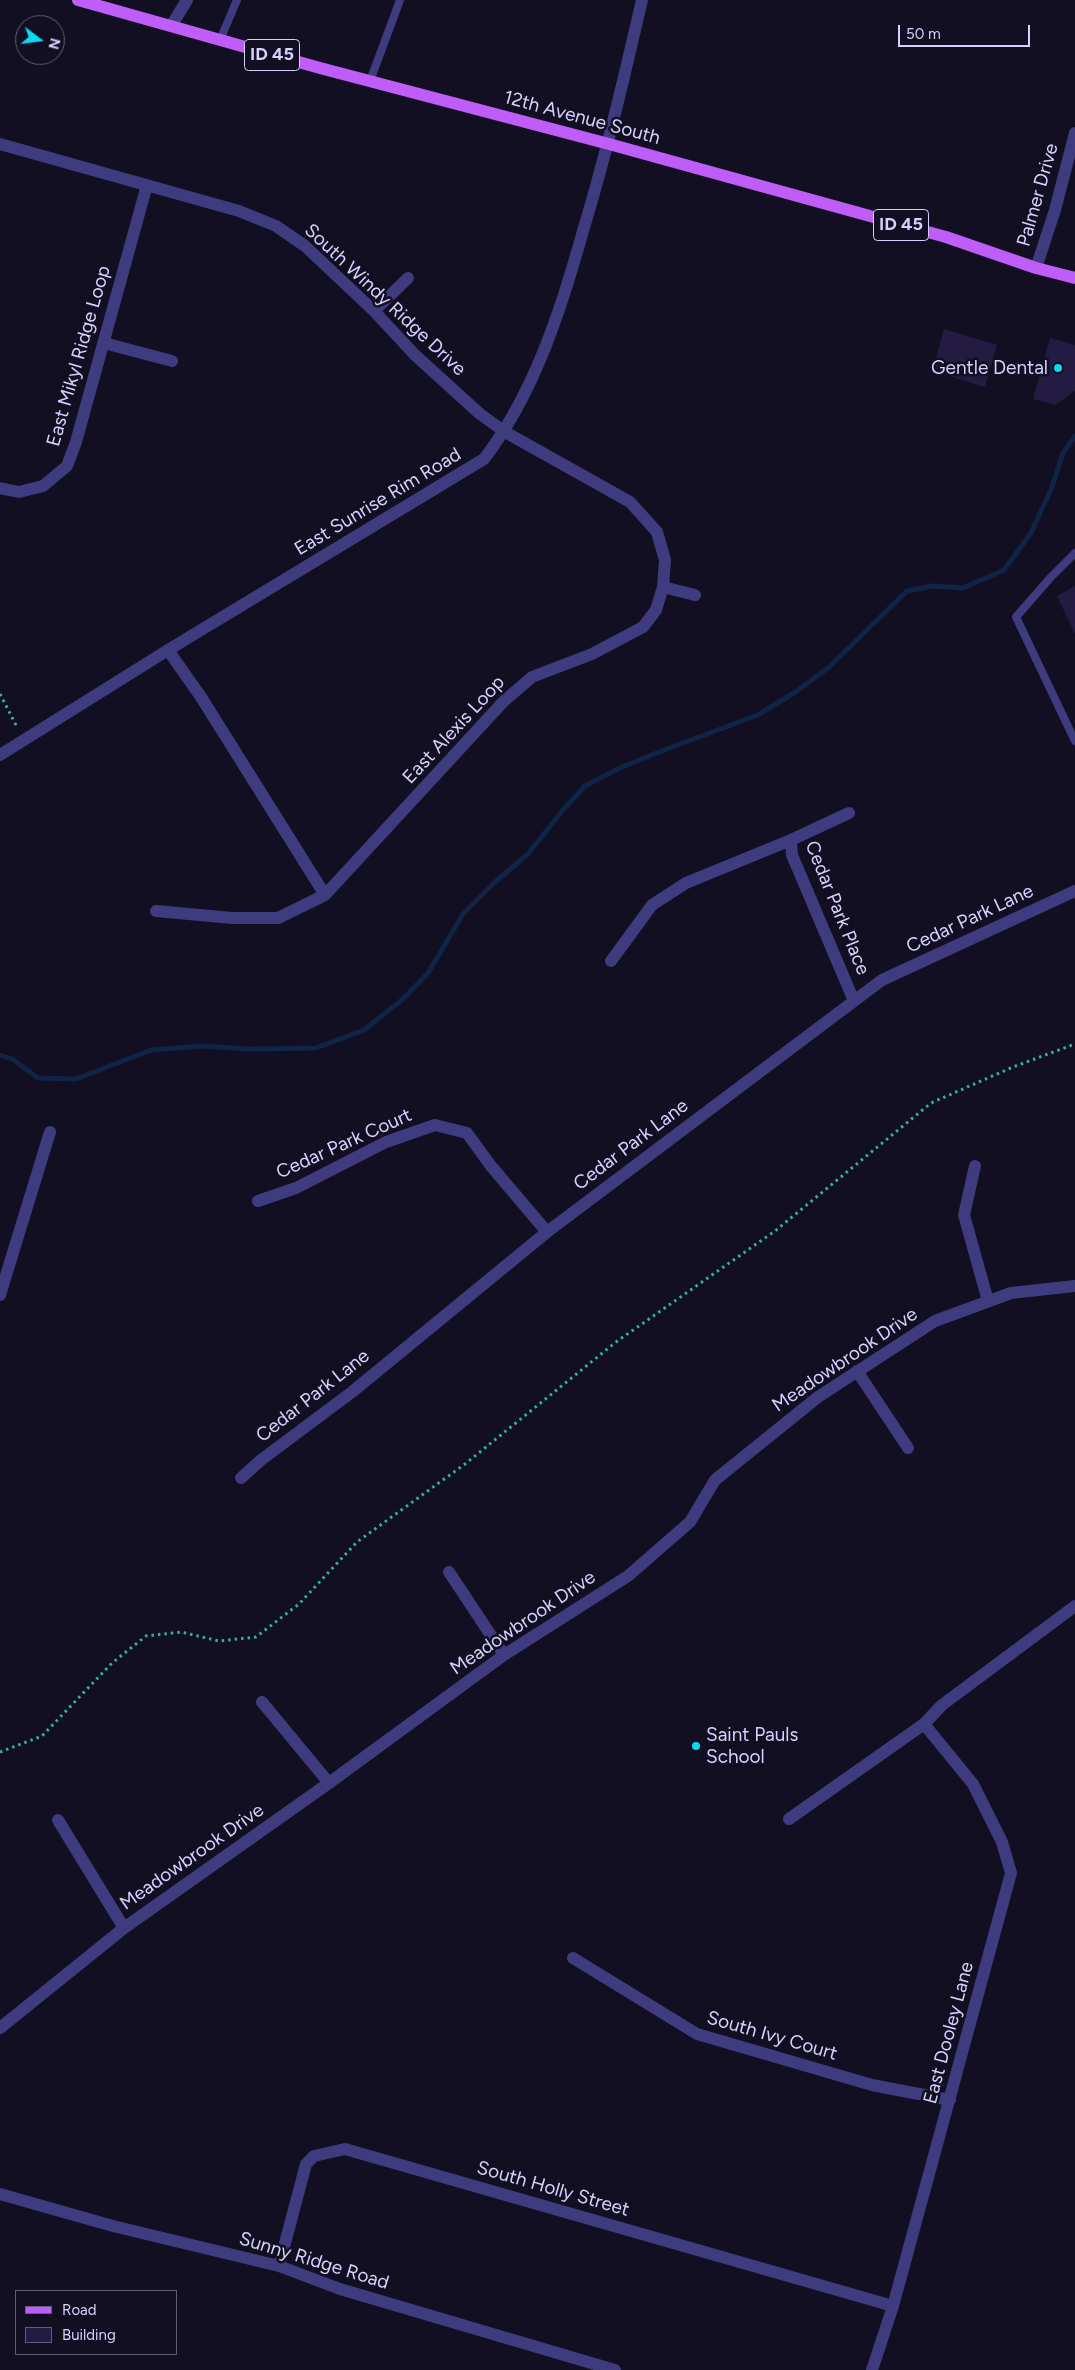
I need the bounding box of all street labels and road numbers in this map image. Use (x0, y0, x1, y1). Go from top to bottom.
road number: ID 45 (244, 40, 300, 70)
street label: 12th Avenue South (501, 86, 663, 150)
street label: Palmer Drive (1012, 141, 1064, 249)
road number: ID 45 (874, 210, 928, 240)
street label: South Windy Ridge Drive (300, 219, 470, 381)
street label: East Mikyl Ridge Loop (42, 263, 116, 449)
street label: East Sunrise Rim Road (291, 443, 465, 561)
street label: East Alexis Loop (398, 671, 510, 789)
street label: Cedar Park Place (800, 838, 874, 978)
street label: Cedar Park Lane (903, 880, 1037, 958)
street label: Cedar Park Lane (569, 1095, 693, 1195)
street label: Cedar Park Court (273, 1104, 415, 1184)
street label: Meadowbrook Drive (768, 1303, 922, 1417)
street label: Cedar Park Lane (252, 1345, 374, 1447)
street label: Meadowbrook Drive (446, 1566, 600, 1680)
street label: Meadowbrook Drive (116, 1799, 268, 1915)
street label: East Dooley Lane (919, 1959, 979, 2107)
street label: South Ivy Court (704, 2007, 840, 2065)
street label: South Holly Street (474, 2156, 632, 2222)
street label: Sunny Ridge Road (236, 2227, 392, 2295)

